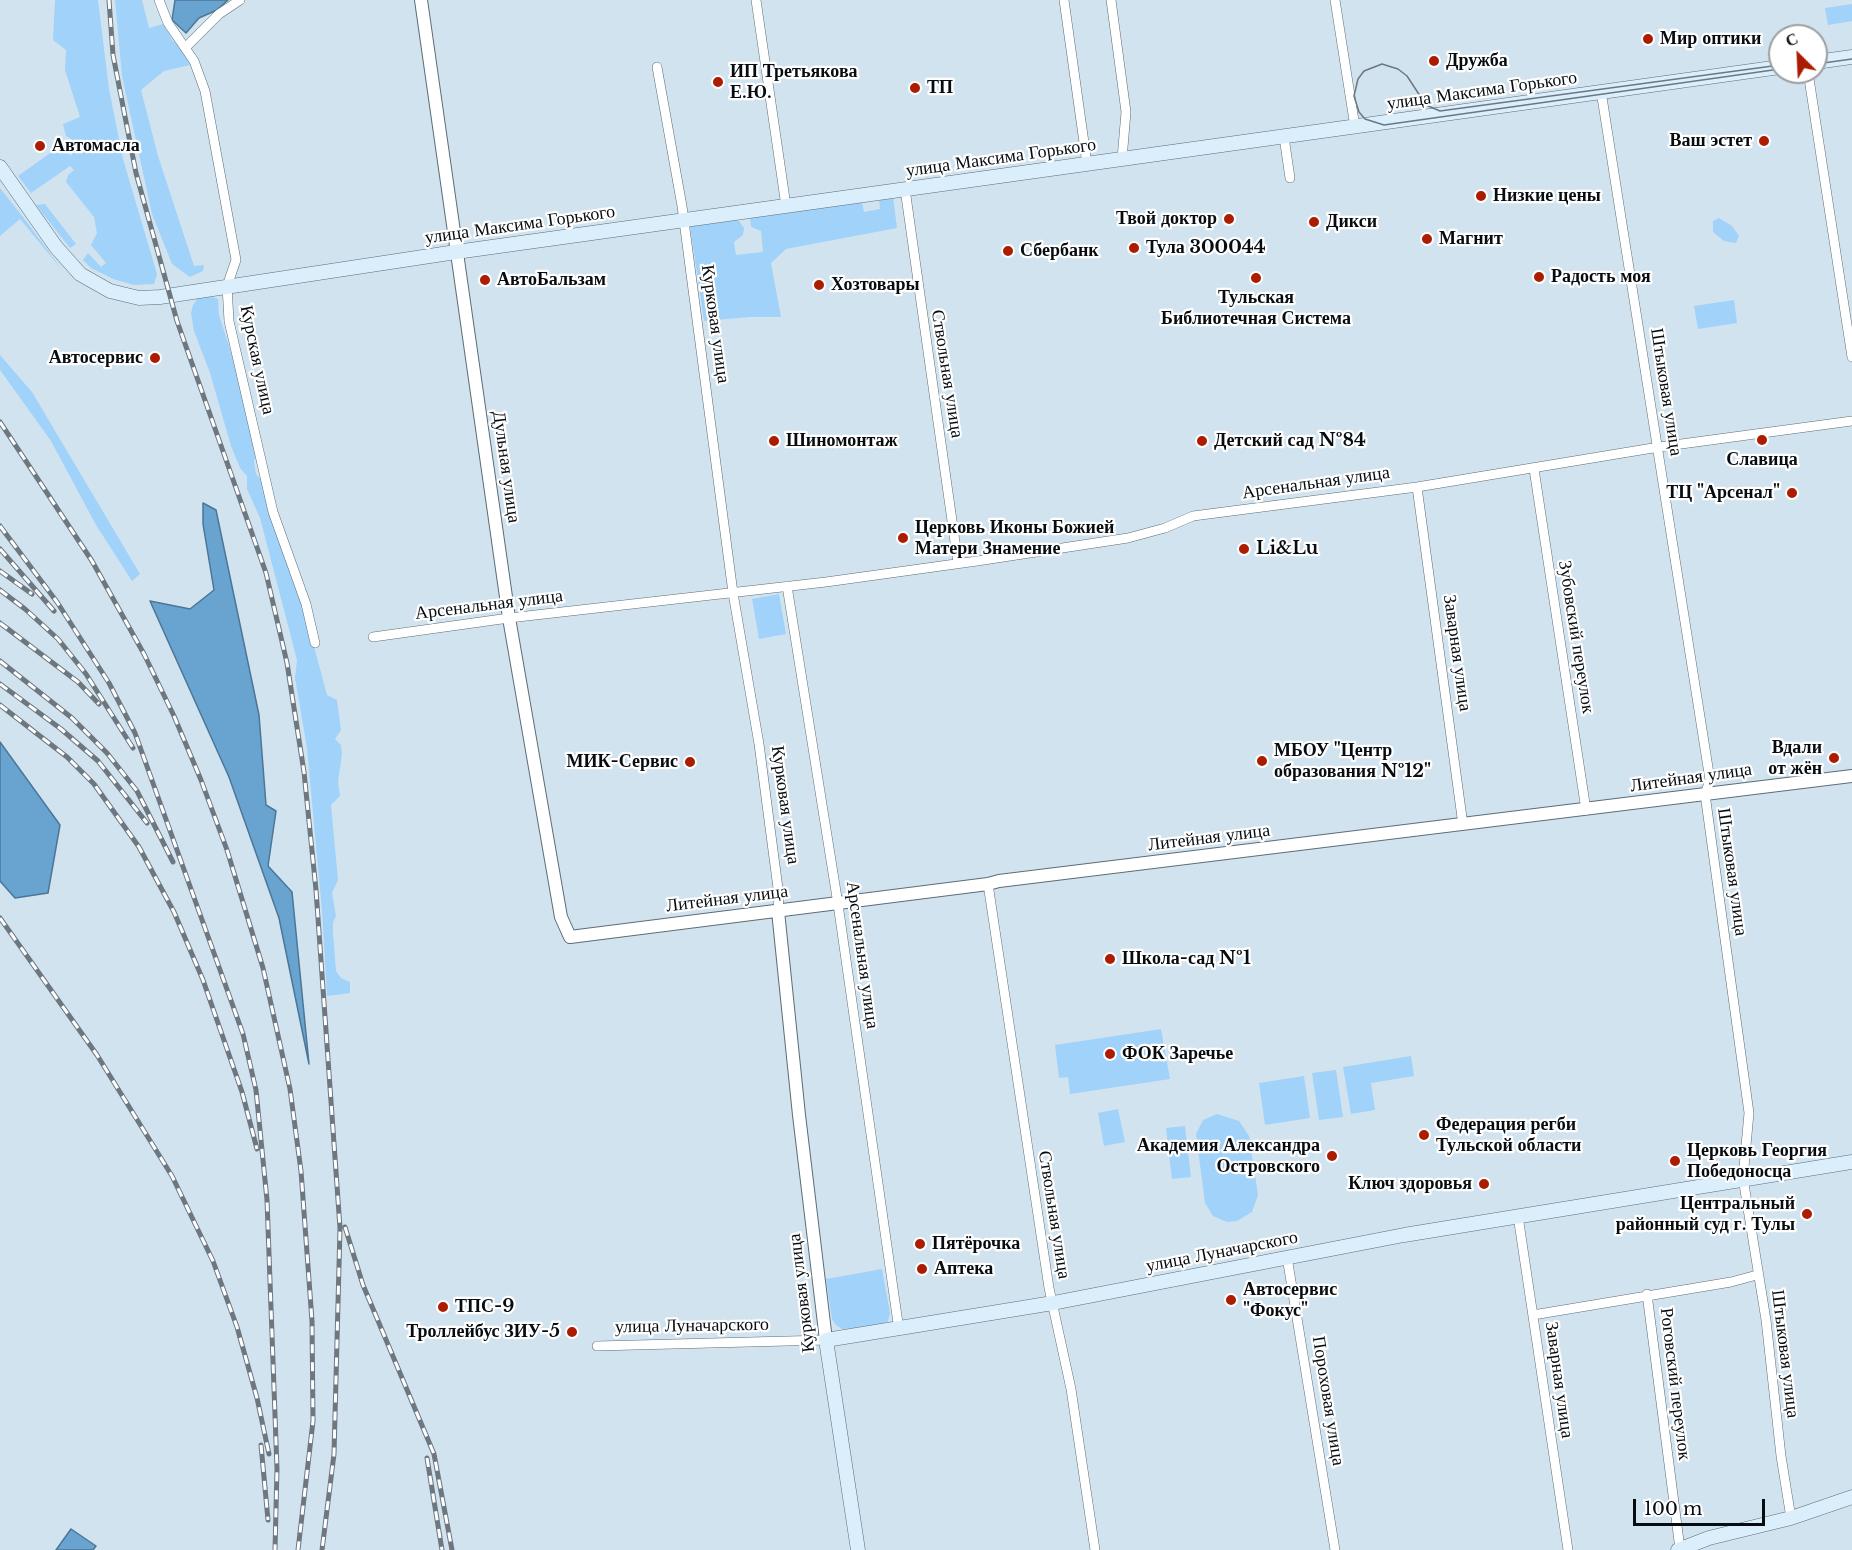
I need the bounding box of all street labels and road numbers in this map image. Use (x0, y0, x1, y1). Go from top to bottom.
street label: улица Максима Горького (1386, 67, 1578, 115)
street label: улица Максима Горького (905, 134, 1097, 182)
street label: улица Максима Горького (424, 201, 616, 249)
street label: Курковая улица (696, 263, 734, 385)
street label: Курская улица (235, 303, 279, 417)
street label: Ствольная улица (926, 308, 968, 440)
street label: Штыковая улица (1645, 327, 1687, 457)
street label: Дульная улица (487, 409, 525, 525)
street label: Арсенальная улица (1241, 462, 1391, 504)
street label: Зубовский переулок (1553, 559, 1599, 715)
street label: Арсенальная улица (414, 585, 564, 625)
street label: Заварная улица (1438, 593, 1476, 713)
street label: Курковая улица (766, 744, 804, 866)
street label: Литейная улица (1629, 759, 1753, 797)
street label: Штыковая улица (1712, 807, 1752, 937)
street label: Литейная улица (1147, 820, 1271, 856)
street label: Арсенальная улица (841, 880, 883, 1030)
street label: Литейная улица (665, 881, 789, 917)
street label: Ствольная улица (1033, 1149, 1075, 1281)
street label: улица Луначарского (1144, 1227, 1300, 1277)
street label: Курковая улица (784, 1232, 820, 1354)
street label: Штыковая улица (1766, 1289, 1804, 1419)
street label: Роговский переулок (1655, 1307, 1695, 1461)
street label: улица Луначарского (615, 1314, 769, 1338)
street label: Заварная улица (1540, 1320, 1578, 1440)
street label: Пороховая улица (1307, 1335, 1349, 1467)

